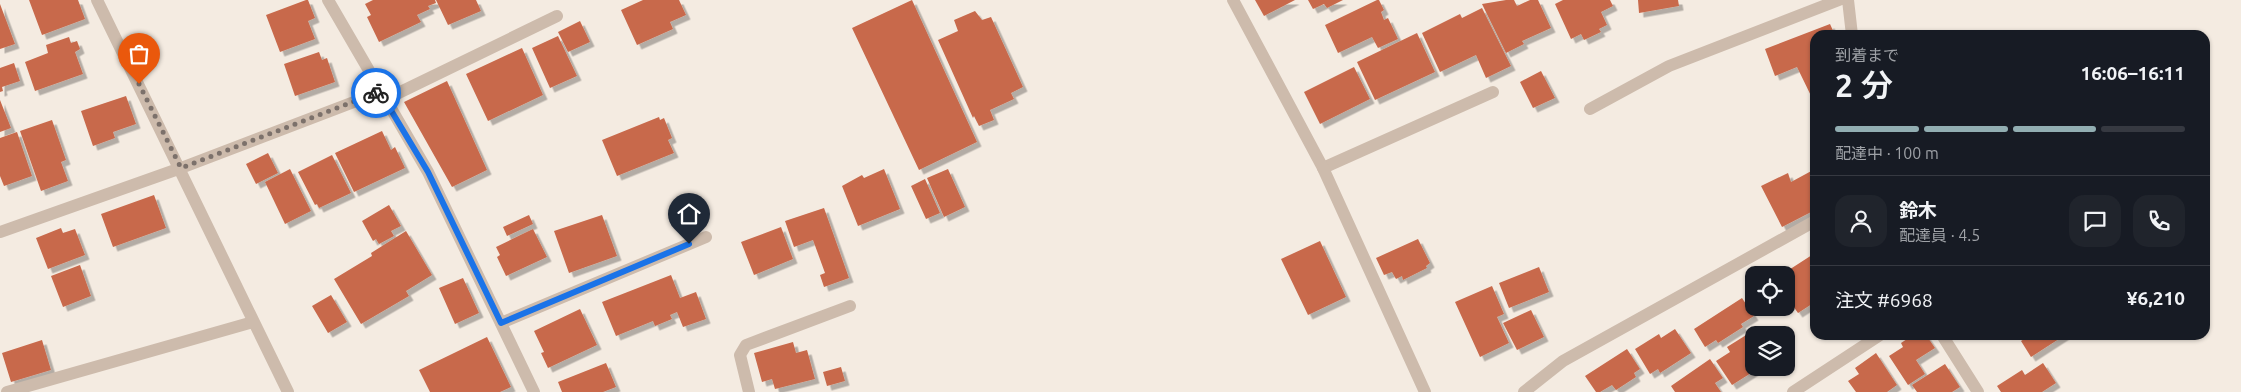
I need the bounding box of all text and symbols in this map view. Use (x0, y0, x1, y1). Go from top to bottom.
pin (118, 33, 160, 84)
icon: bag (125, 40, 153, 68)
text: 到着まで (1835, 46, 1899, 64)
text: 16:06–16:11 (2080, 62, 2185, 84)
text: 2 分 (1835, 67, 1893, 103)
courier (351, 68, 401, 118)
icon: bike (362, 79, 390, 107)
text: 配達中 · 100 m (1835, 144, 1939, 162)
pin (668, 193, 710, 244)
button: person (1835, 195, 1887, 247)
button: chat (2069, 195, 2121, 247)
button: phone (2133, 195, 2185, 247)
text: 鈴木 (1899, 199, 1937, 221)
icon: home (675, 200, 703, 228)
text: 配達員 · 4.5 (1899, 226, 1980, 244)
map controls (1745, 266, 1795, 376)
button: locate (1745, 266, 1795, 316)
text: ¥6,210 (2127, 287, 2185, 309)
text: 注文 #6968 (1835, 289, 1933, 311)
button: layers (1745, 326, 1795, 376)

